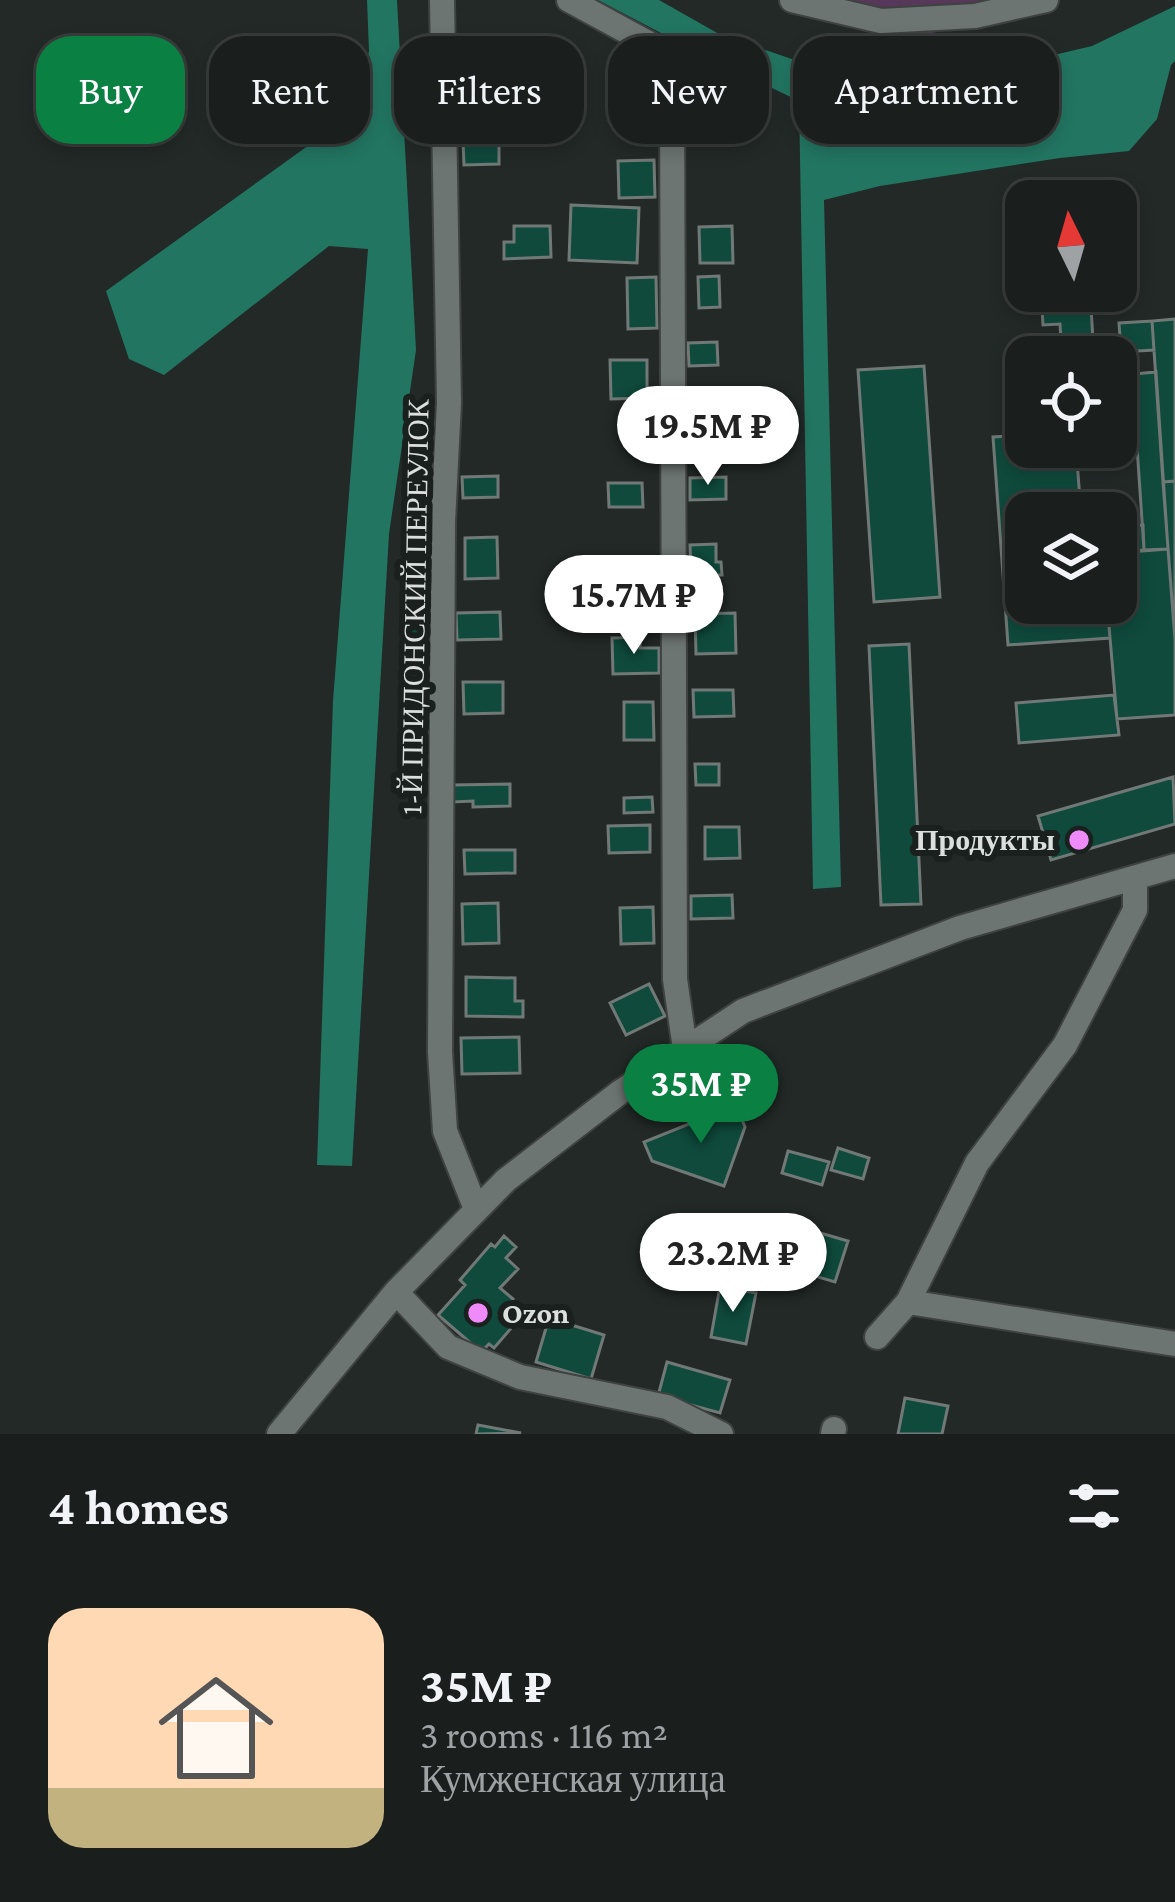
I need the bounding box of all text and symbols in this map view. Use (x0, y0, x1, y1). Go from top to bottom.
chip: Buy (36, 36, 185, 144)
chip: Rent (209, 36, 370, 144)
chip: Filters (394, 36, 584, 144)
chip: New (608, 36, 769, 144)
chip: Apartment (793, 36, 1059, 144)
north arrow (1005, 180, 1137, 312)
map controls (1005, 180, 1137, 624)
button: locate (1005, 336, 1137, 468)
pin: 19.5M ₽ (597, 386, 819, 488)
street label: 1-Й ПРИДОНСКИЙ ПЕРЕУЛОК (394, 398, 435, 815)
text: 19.5M ₽ (644, 403, 772, 446)
button: layers (1005, 492, 1137, 624)
pin: 15.7M ₽ (523, 555, 745, 657)
text: 15.7M ₽ (571, 572, 697, 615)
place label: Продукты (915, 823, 1055, 856)
marker: Продукты (1066, 827, 1092, 853)
pin: 35M ₽ (617, 1044, 785, 1146)
text: 35M ₽ (650, 1061, 752, 1104)
pin: 23.2M ₽ (622, 1213, 844, 1315)
text: 23.2M ₽ (667, 1230, 799, 1273)
place label: Ozon (502, 1296, 569, 1329)
marker: Ozon (465, 1300, 491, 1326)
icon: filters (1061, 1473, 1127, 1539)
text: 4 homes (48, 1478, 229, 1535)
icon: home (144, 1656, 288, 1800)
text: 35M ₽ (420, 1656, 552, 1713)
text: 3 rooms · 116 m² (420, 1713, 668, 1756)
text: Кумженская улица (420, 1757, 726, 1800)

